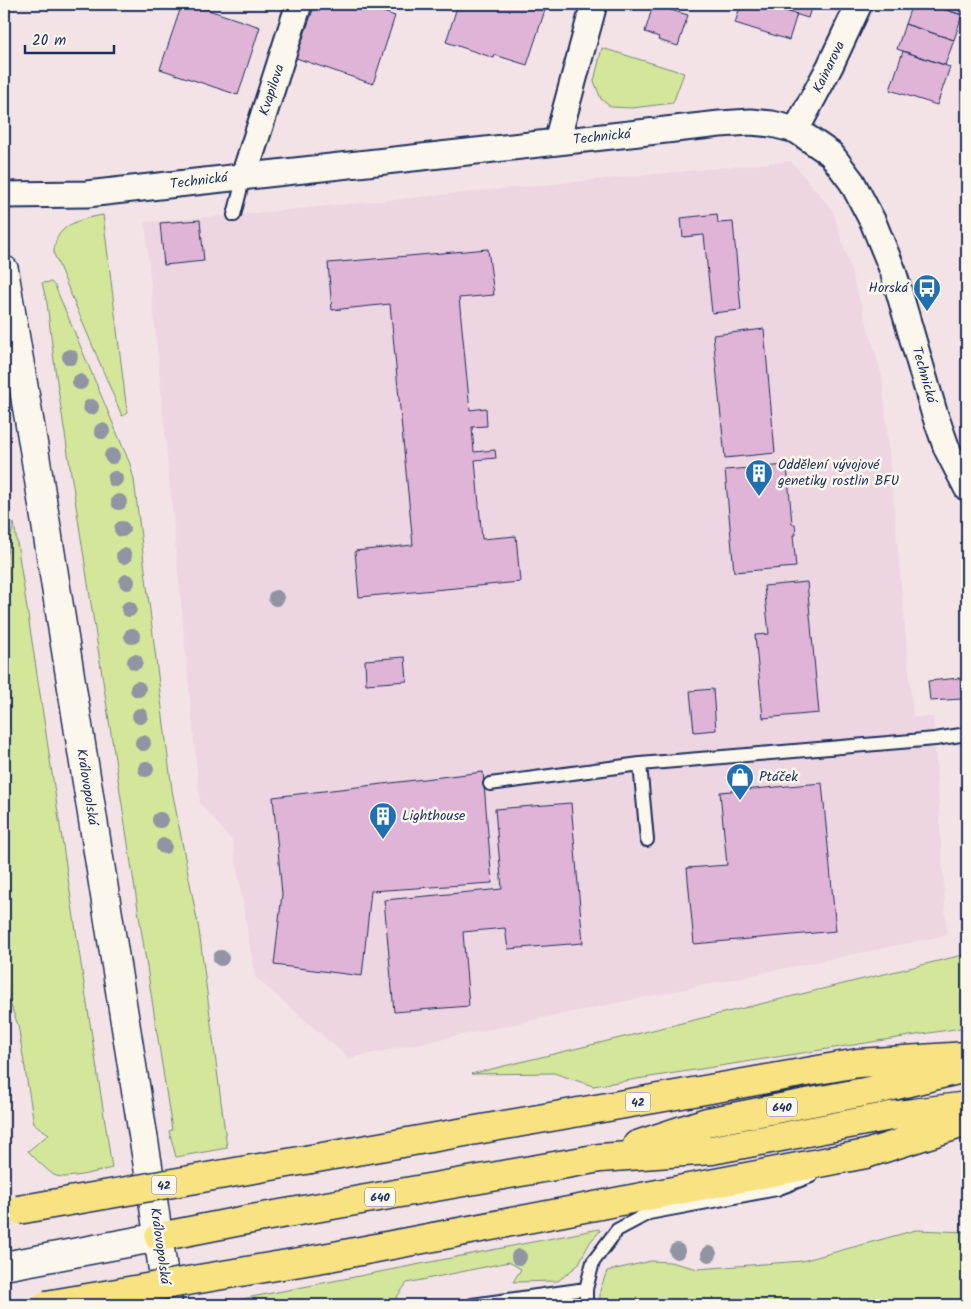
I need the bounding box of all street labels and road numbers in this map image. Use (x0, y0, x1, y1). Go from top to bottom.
street label: Kainarova (807, 37, 851, 97)
street label: Kvapilova (253, 61, 291, 119)
street label: Technická (572, 123, 633, 151)
street label: Technická (169, 166, 230, 195)
street label: Technická (905, 344, 943, 407)
street label: Královopolská (70, 747, 104, 828)
road number: 42 (626, 1092, 650, 1112)
road number: 640 (767, 1098, 797, 1116)
road number: 42 (152, 1176, 176, 1194)
road number: 640 (365, 1188, 395, 1206)
street label: Královopolská (144, 1206, 176, 1287)

